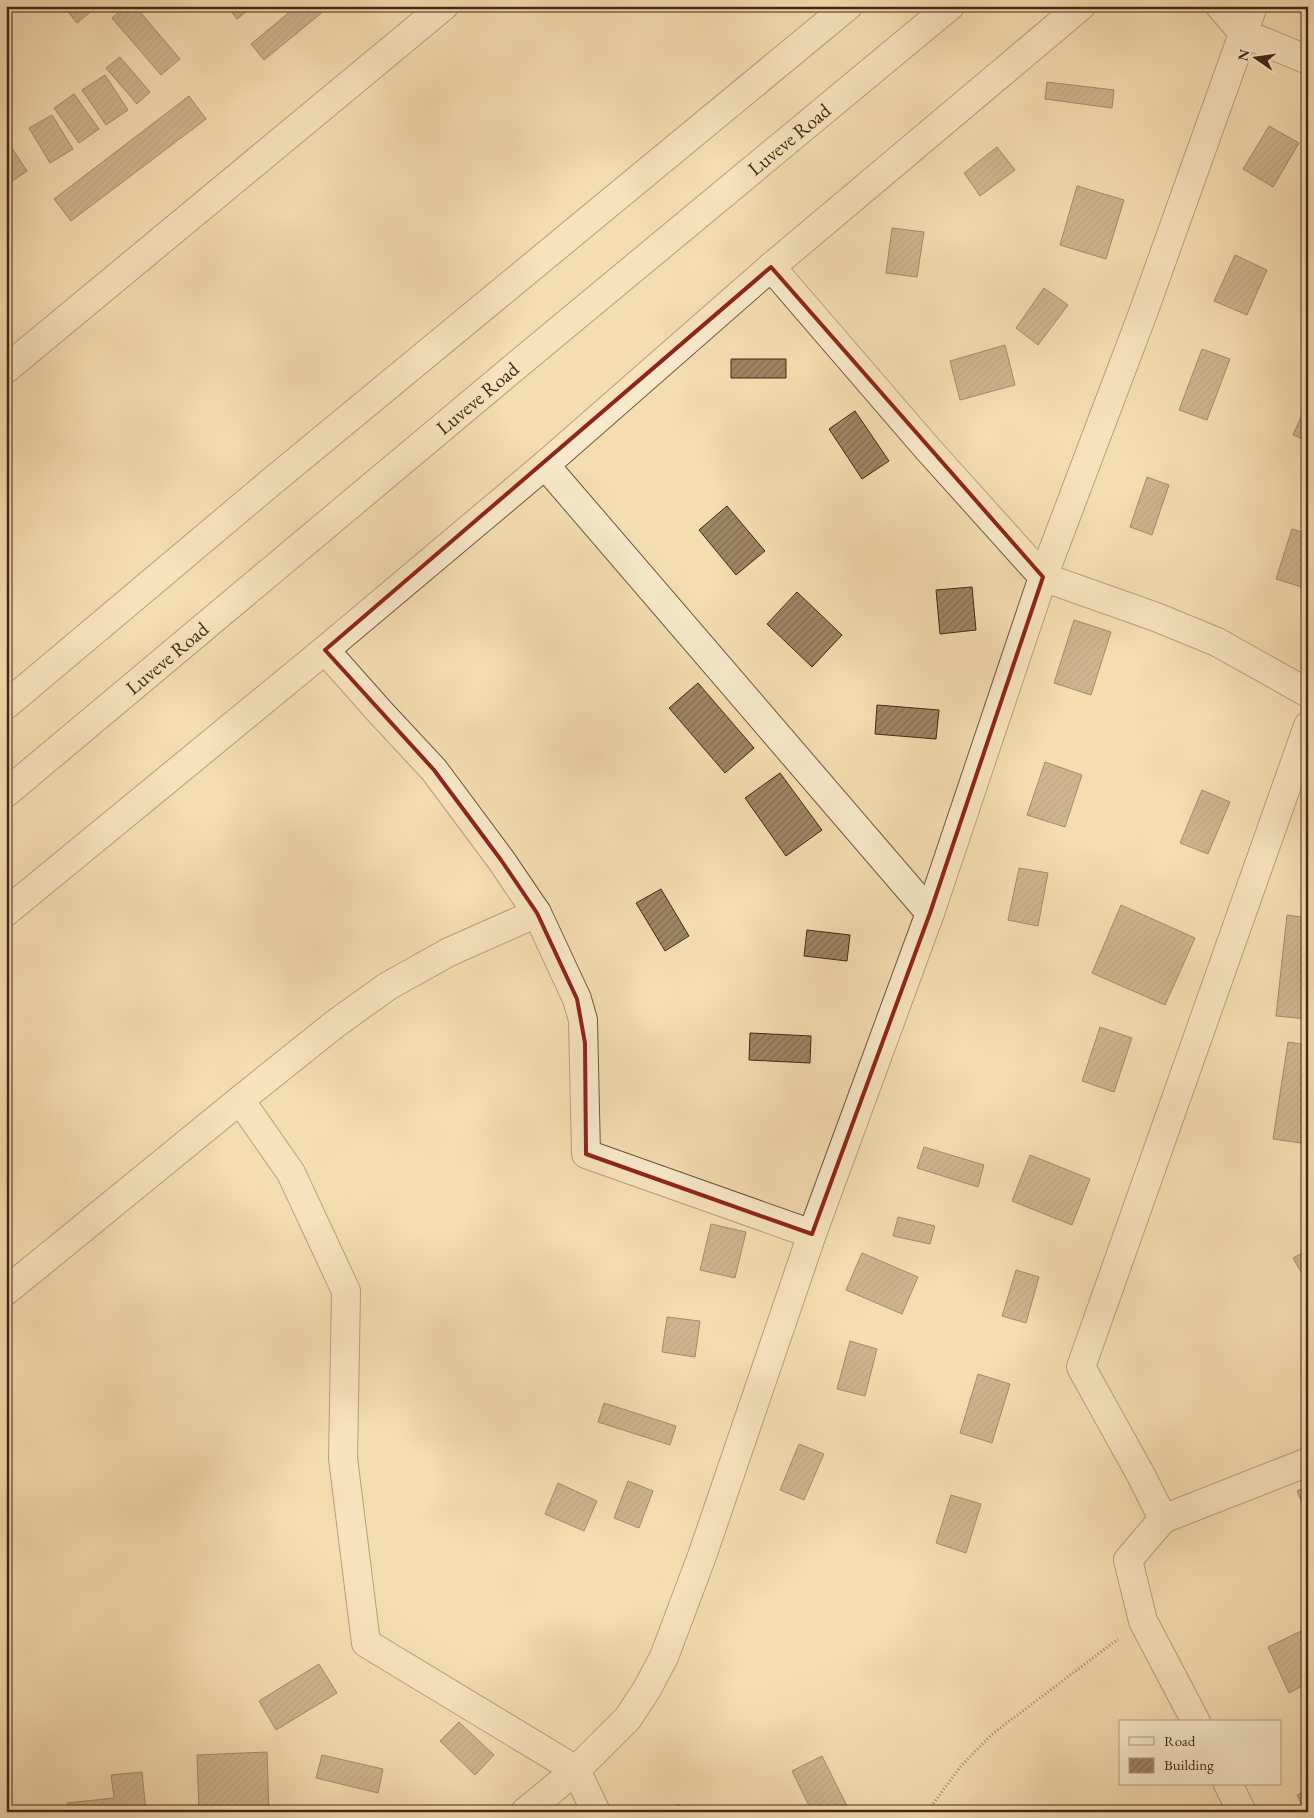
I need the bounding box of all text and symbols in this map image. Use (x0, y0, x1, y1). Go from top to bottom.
north arrow (1232, 32, 1282, 82)
text: N (1233, 47, 1254, 63)
street label: Luveve Road (742, 97, 837, 181)
street label: Luveve Road (431, 355, 525, 440)
street label: Luveve Road (120, 615, 214, 700)
legend (1119, 1720, 1282, 1786)
text: Road (1164, 1731, 1196, 1750)
text: Building (1164, 1755, 1214, 1774)

